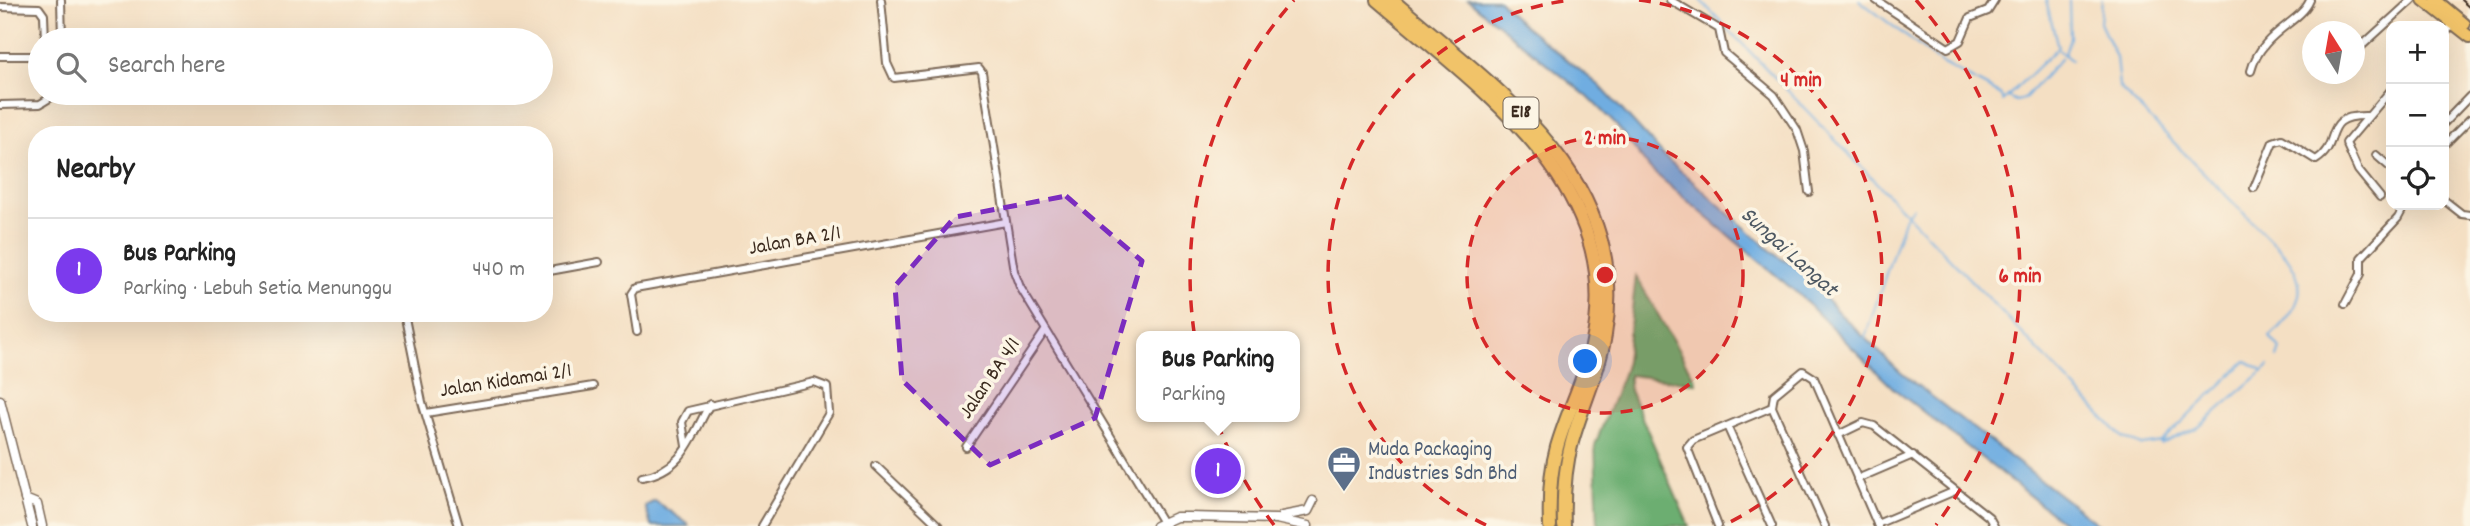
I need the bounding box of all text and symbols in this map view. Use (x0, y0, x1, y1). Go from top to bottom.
north arrow (2302, 21, 2365, 84)
map controls (2386, 21, 2449, 210)
button: + (2386, 21, 2449, 84)
search box (28, 28, 553, 105)
icon: search (52, 48, 90, 86)
text: Search here (108, 48, 226, 85)
text: 4 min (1780, 67, 1822, 97)
button: − (2386, 84, 2449, 147)
road number: E18 (1504, 97, 1538, 128)
text: 2 min (1584, 125, 1626, 155)
button: locate (2386, 147, 2449, 210)
text: Nearby (56, 150, 134, 193)
water label: Sungai Langat (1732, 200, 1846, 307)
street label: Jalan BA 2/1 (747, 219, 843, 265)
text: Bus Parking (123, 236, 236, 273)
text: 1 (76, 254, 82, 287)
text: 440 m (472, 254, 525, 287)
centre of rings (1593, 263, 1617, 287)
text: 6 min (1998, 263, 2042, 293)
text: Parking · Lebuh Setia Menunggu (123, 273, 392, 306)
popup (1136, 331, 1300, 422)
street label: Jalan BA 4/1 (953, 332, 1029, 426)
text: Bus Parking (1162, 342, 1274, 379)
your location (1568, 344, 1602, 378)
street label: Jalan Kidamai 2/1 (438, 357, 574, 407)
text: Parking (1162, 379, 1226, 412)
place label: Muda Packaging Industries Sdn Bhd (1368, 436, 1517, 490)
office icon: Muda Packaging Industries Sdn Bhd (1325, 444, 1363, 493)
pin: 1 (1195, 445, 1241, 497)

